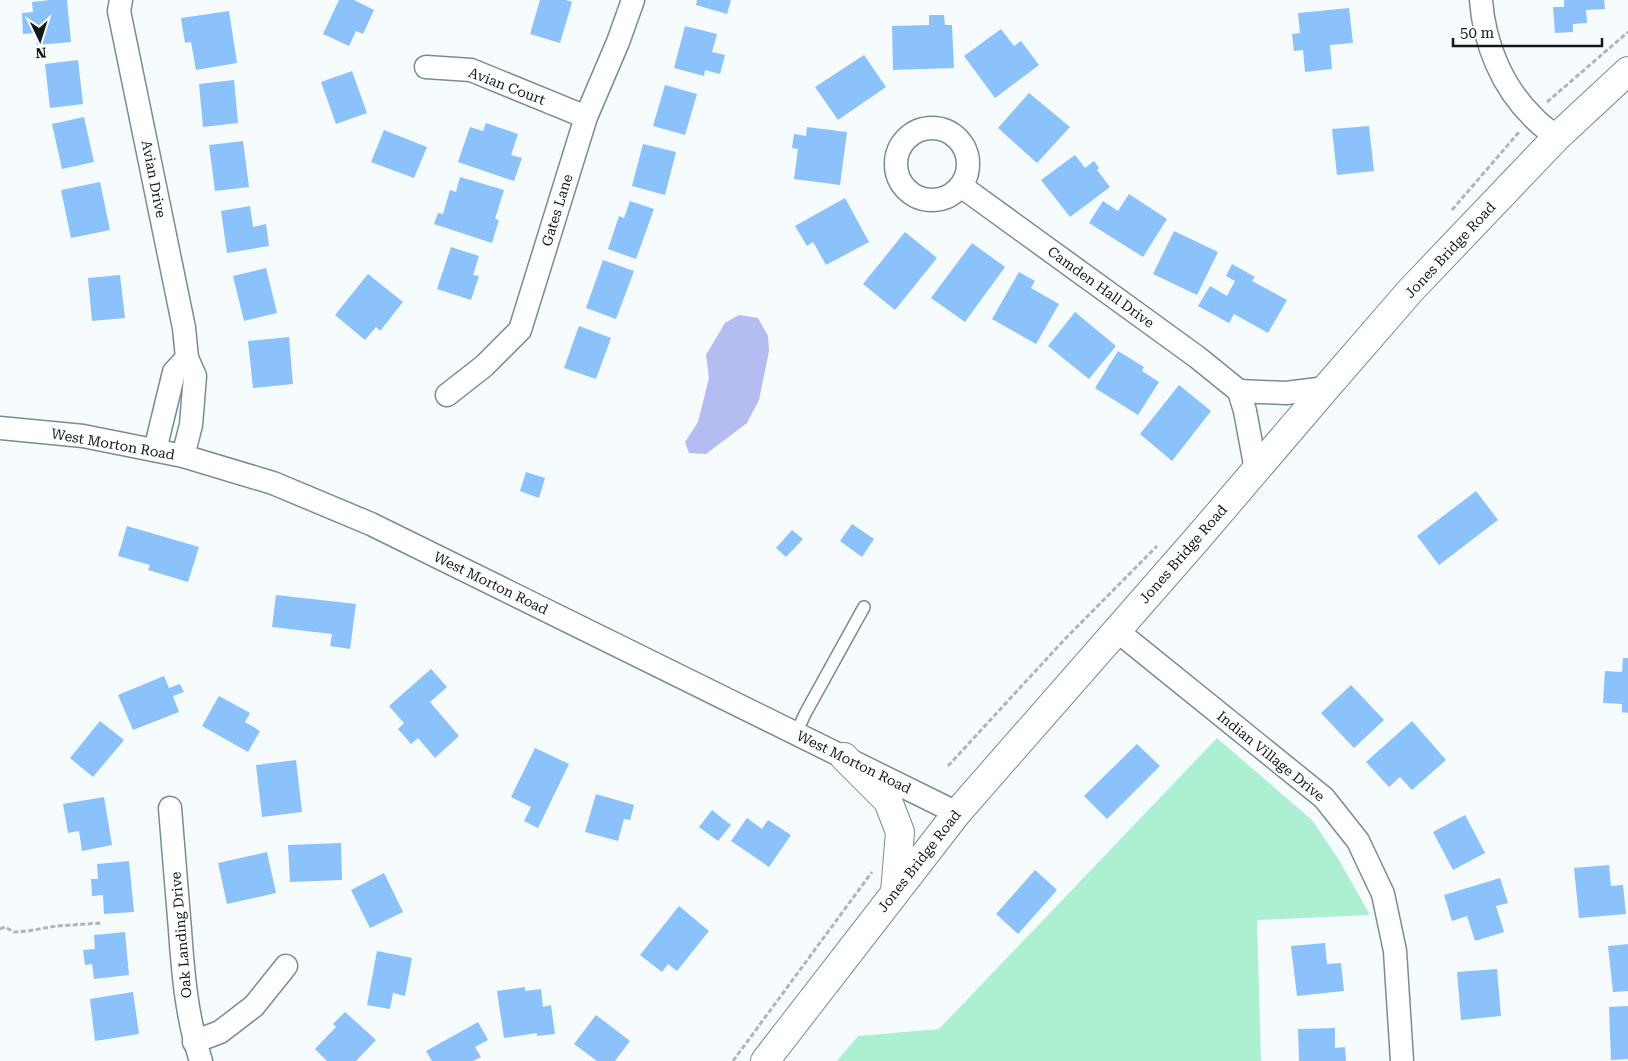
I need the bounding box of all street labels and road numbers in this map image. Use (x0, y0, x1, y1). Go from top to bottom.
street label: Avian Court (466, 64, 548, 108)
street label: Avian Drive (139, 139, 169, 219)
street label: Gates Lane (538, 172, 576, 248)
street label: Jones Bridge Road (1402, 199, 1498, 301)
street label: Camden Hall Drive (1045, 243, 1158, 331)
street label: West Morton Road (50, 425, 176, 463)
street label: Jones Bridge Road (1136, 502, 1230, 606)
street label: West Morton Road (431, 548, 551, 618)
street label: Indian Village Drive (1214, 708, 1328, 804)
street label: West Morton Road (794, 727, 914, 797)
street label: Jones Bridge Road (874, 807, 964, 915)
street label: Oak Landing Drive (167, 871, 195, 999)

